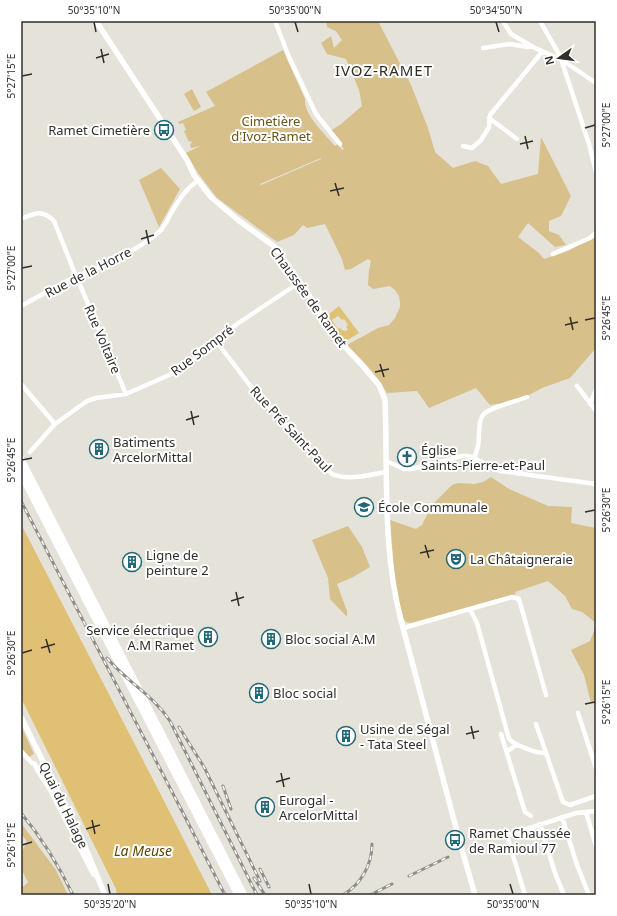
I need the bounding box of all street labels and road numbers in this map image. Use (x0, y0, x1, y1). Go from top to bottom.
street label: Rue de la Horre (42, 242, 134, 302)
street label: Chaussée de Ramet (266, 243, 352, 351)
street label: Rue Voltaire (80, 302, 126, 376)
street label: Rue Sompré (167, 320, 237, 380)
street label: Rue Pré Saint-Paul (246, 382, 336, 476)
street label: Quai du Halage (35, 759, 93, 851)

